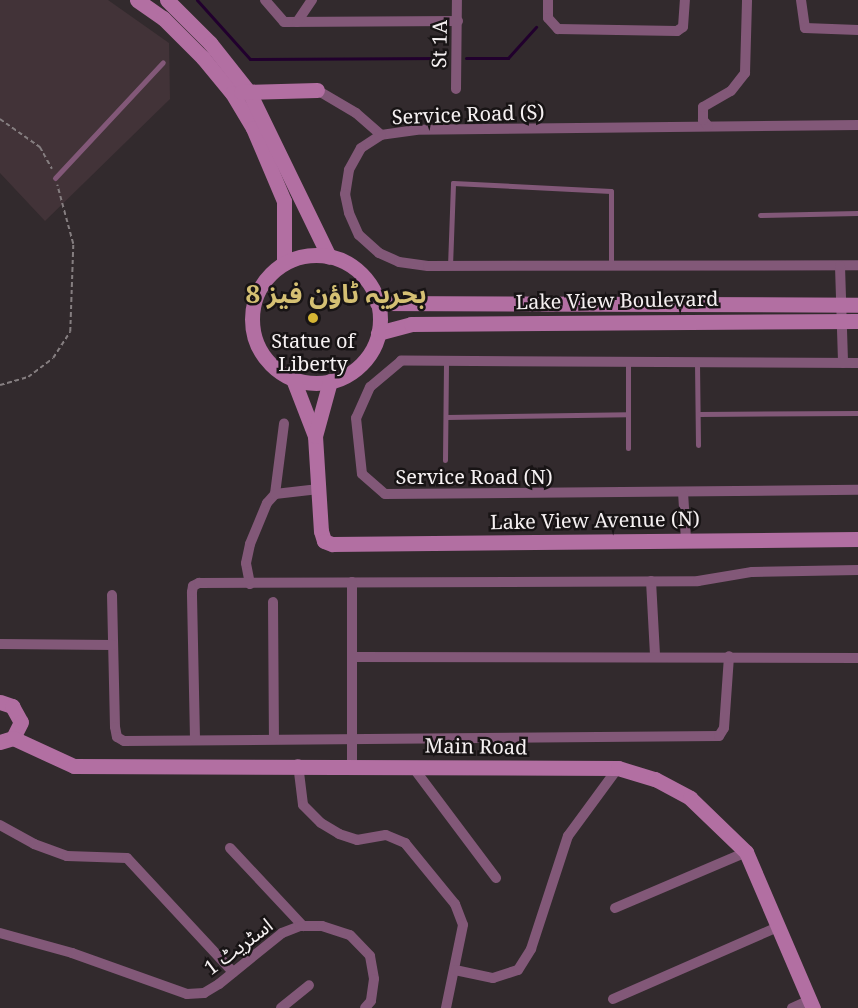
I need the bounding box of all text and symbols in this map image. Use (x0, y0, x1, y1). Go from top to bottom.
street label: St 1A (427, 20, 451, 68)
street label: Service Road (S) (391, 99, 545, 129)
district label: بحریہ ٹاؤن فیز 8 (246, 278, 426, 310)
street label: Lake View Boulevard (515, 286, 719, 314)
marker: Statue of Liberty (306, 311, 320, 325)
place label: Statue of Liberty (271, 328, 355, 375)
street label: Service Road (N) (395, 464, 553, 488)
street label: Lake View Avenue (N) (490, 506, 700, 534)
street label: Main Road (424, 733, 528, 759)
street label: اسٹریٹ 1 (199, 913, 277, 979)

